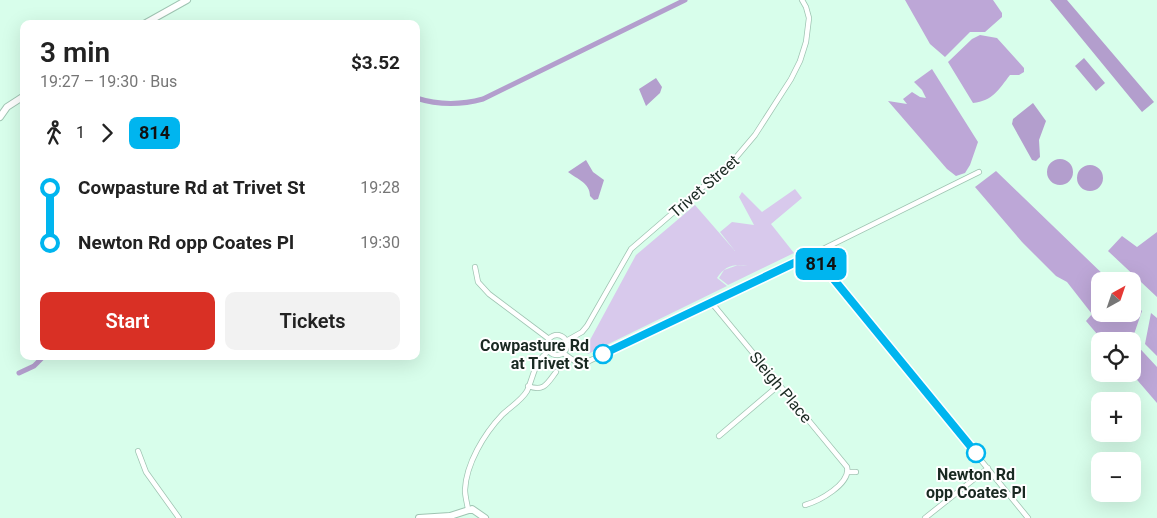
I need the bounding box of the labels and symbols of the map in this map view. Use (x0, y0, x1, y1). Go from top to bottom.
street label: Trivet Street (666, 151, 743, 222)
line badge: 814 (792, 248, 850, 280)
north arrow (1091, 272, 1141, 322)
place label: Cowpasture Rd at Trivet St (480, 336, 590, 373)
marker: Cowpasture Rd at Trivet St (593, 344, 613, 364)
street label: Sleigh Place (745, 348, 816, 427)
marker: Newton Rd opp Coates Pl (966, 443, 986, 463)
place label: Newton Rd opp Coates Pl (926, 465, 1026, 502)

